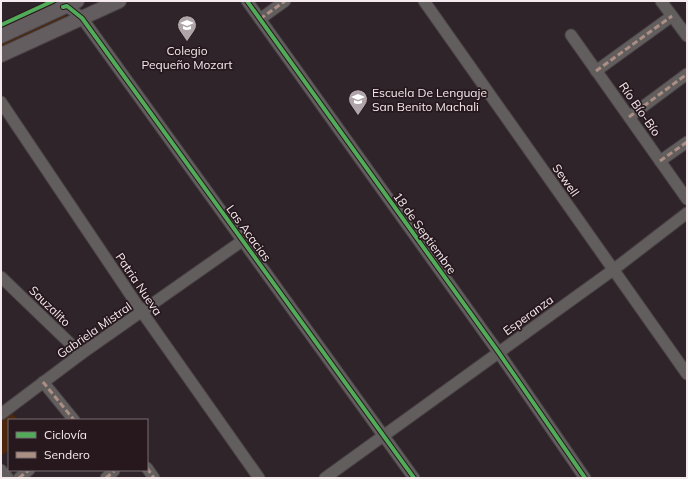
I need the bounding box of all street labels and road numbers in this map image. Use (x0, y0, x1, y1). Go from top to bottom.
street label: Río Bío-Bío (616, 79, 664, 139)
street label: Sewell (549, 161, 583, 199)
street label: 18 de Septiembre (390, 189, 460, 277)
street label: Las Acacias (223, 202, 275, 264)
street label: Patria Nueva (113, 250, 165, 318)
street label: Sauzalito (26, 283, 74, 329)
street label: Esperanza (500, 292, 556, 338)
street label: Gabriela Mistral (54, 299, 134, 361)

